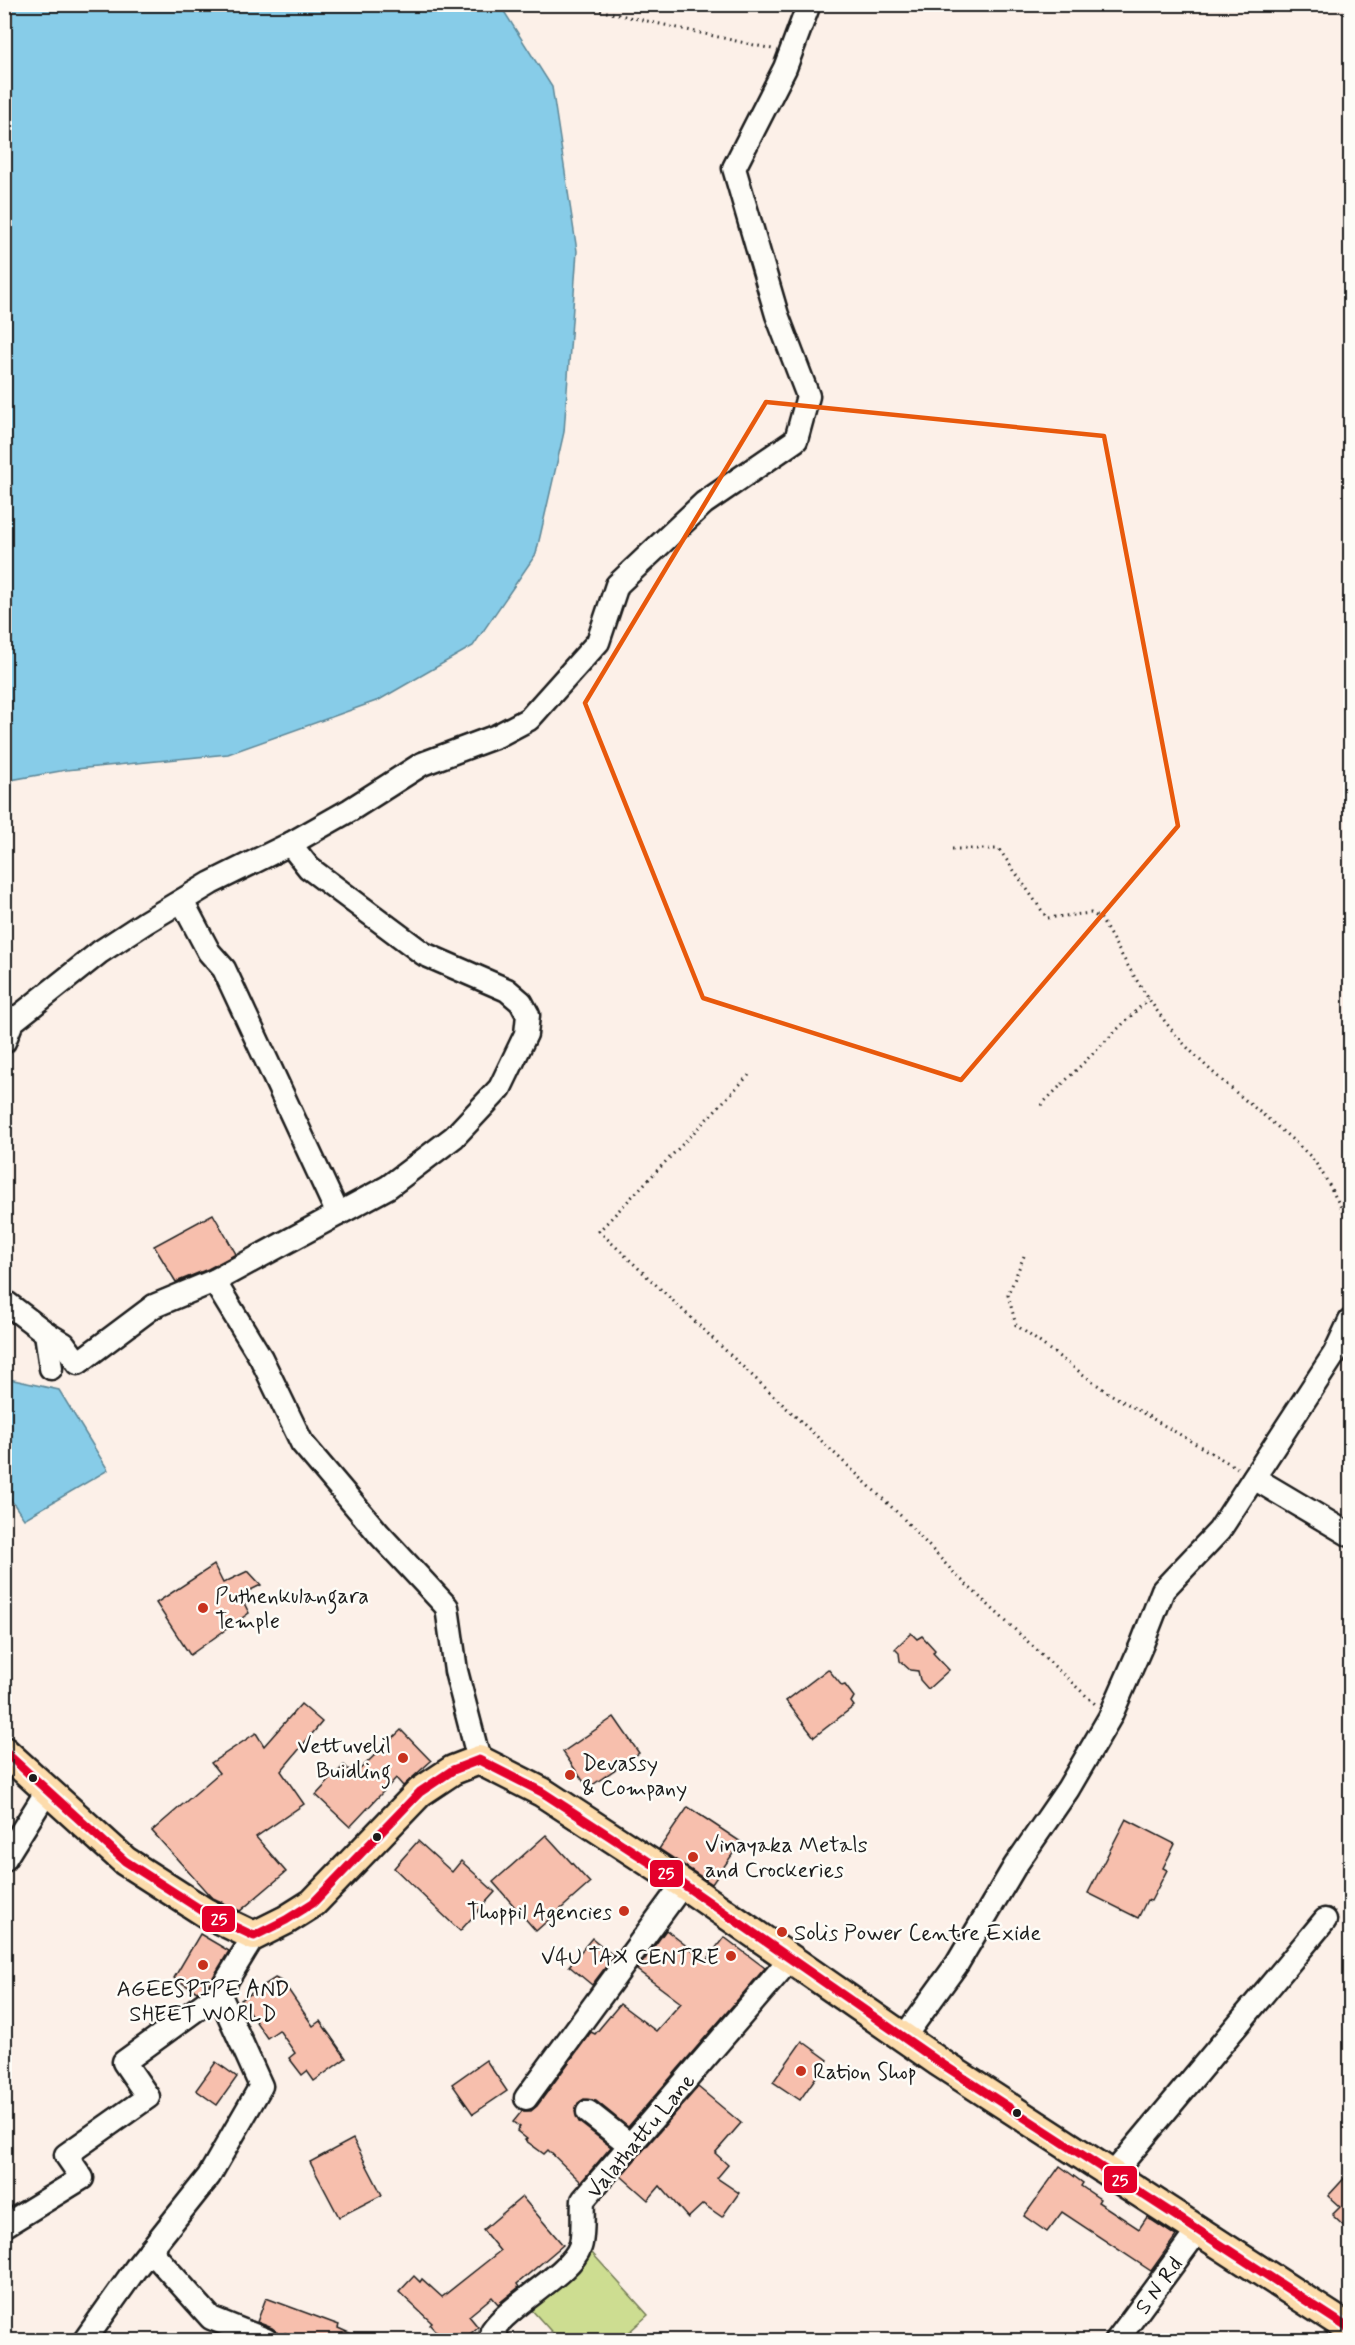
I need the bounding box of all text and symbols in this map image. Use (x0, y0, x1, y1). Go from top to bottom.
place label: Puthenkulangara Temple (215, 1583, 369, 1636)
marker: Puthenkulangara Temple (196, 1601, 210, 1615)
place label: Vettuvelil Buidling (297, 1733, 391, 1789)
place label: Devassy & Company (582, 1750, 687, 1803)
marker: Vettuvelil Buidling (396, 1751, 410, 1765)
marker: Devassy & Company (563, 1768, 577, 1782)
unlabelled marker (27, 1772, 39, 1784)
unlabelled marker (371, 1831, 383, 1843)
place label: Vinayaka Metals and Crockeries (705, 1832, 868, 1885)
marker: Vinayaka Metals and Crockeries (686, 1850, 700, 1864)
line badge: 25 (649, 1859, 684, 1888)
text: 25 (658, 1864, 675, 1885)
place label: Thoppil Agencies (467, 1899, 612, 1928)
marker: Thoppil Agencies (617, 1904, 631, 1918)
line badge: 25 (201, 1905, 236, 1933)
text: 25 (211, 1910, 228, 1931)
place label: Solis Power Centre Exide (794, 1920, 1041, 1948)
marker: Solis Power Centre Exide (775, 1925, 789, 1939)
place label: V4U TAX CENTRE (541, 1944, 719, 1972)
marker: V4U TAX CENTRE (724, 1949, 738, 1963)
marker: AGEESPIPE AND SHEET WORLD (196, 1958, 210, 1972)
place label: AGEESPIPE AND SHEET WORLD (116, 1976, 290, 2029)
place label: Ration Shop (813, 2059, 917, 2087)
marker: Ration Shop (794, 2064, 808, 2078)
street label: Valathattu Lane (581, 2068, 702, 2205)
unlabelled marker (1011, 2107, 1023, 2119)
line badge: 25 (1103, 2165, 1138, 2194)
text: 25 (1112, 2171, 1129, 2192)
street label: S N Rd (1129, 2252, 1190, 2320)

